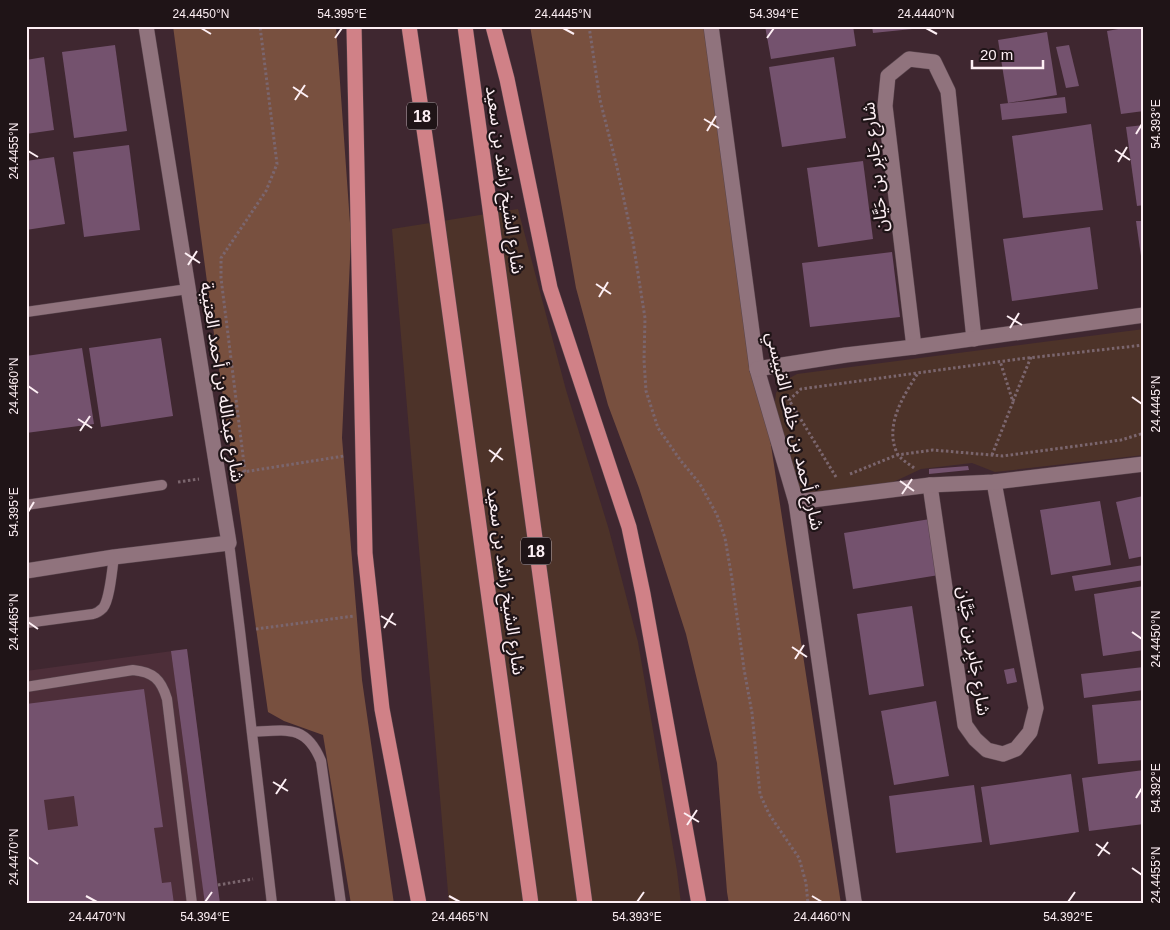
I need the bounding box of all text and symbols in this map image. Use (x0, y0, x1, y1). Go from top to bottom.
text: 24.4450°N (173, 7, 229, 21)
text: 54.395°E (317, 7, 367, 21)
text: 24.4445°N (535, 7, 591, 21)
text: 54.394°E (749, 7, 799, 21)
text: 24.4440°N (898, 7, 954, 21)
scale bar (972, 38, 1044, 70)
text: 20 m (980, 46, 1013, 63)
street label: شارع الشيخ راشد بن سعيد (478, 85, 528, 276)
text: 54.393°E (1149, 99, 1163, 149)
street label: شارع جَابِر بن حَيَّان (858, 101, 896, 233)
road number: 18 (407, 102, 437, 130)
text: 24.4455°N (7, 123, 21, 179)
street label: شارع عبدالله بن أحمد العتيبة (192, 280, 249, 484)
street label: شارع أحمد بن خلف القبيسي (759, 330, 829, 533)
text: 24.4460°N (7, 358, 21, 414)
text: 24.4445°N (1149, 376, 1163, 432)
street label: شارع الشيخ راشد بن سعيد (479, 486, 529, 677)
text: 54.395°E (7, 487, 21, 537)
road number: 18 (521, 538, 551, 564)
street label: شارع جَابِر بن حَيَّان (950, 585, 994, 718)
text: 24.4465°N (7, 594, 21, 650)
text: 24.4450°N (1149, 611, 1163, 667)
text: 54.392°E (1149, 763, 1163, 813)
text: 24.4470°N (7, 829, 21, 885)
text: 24.4455°N (1149, 847, 1163, 903)
text: 24.4470°N (69, 910, 125, 924)
text: 54.394°E (180, 910, 230, 924)
text: 24.4465°N (432, 910, 488, 924)
text: 54.393°E (612, 910, 662, 924)
text: 24.4460°N (794, 910, 850, 924)
text: 54.392°E (1043, 910, 1093, 924)

